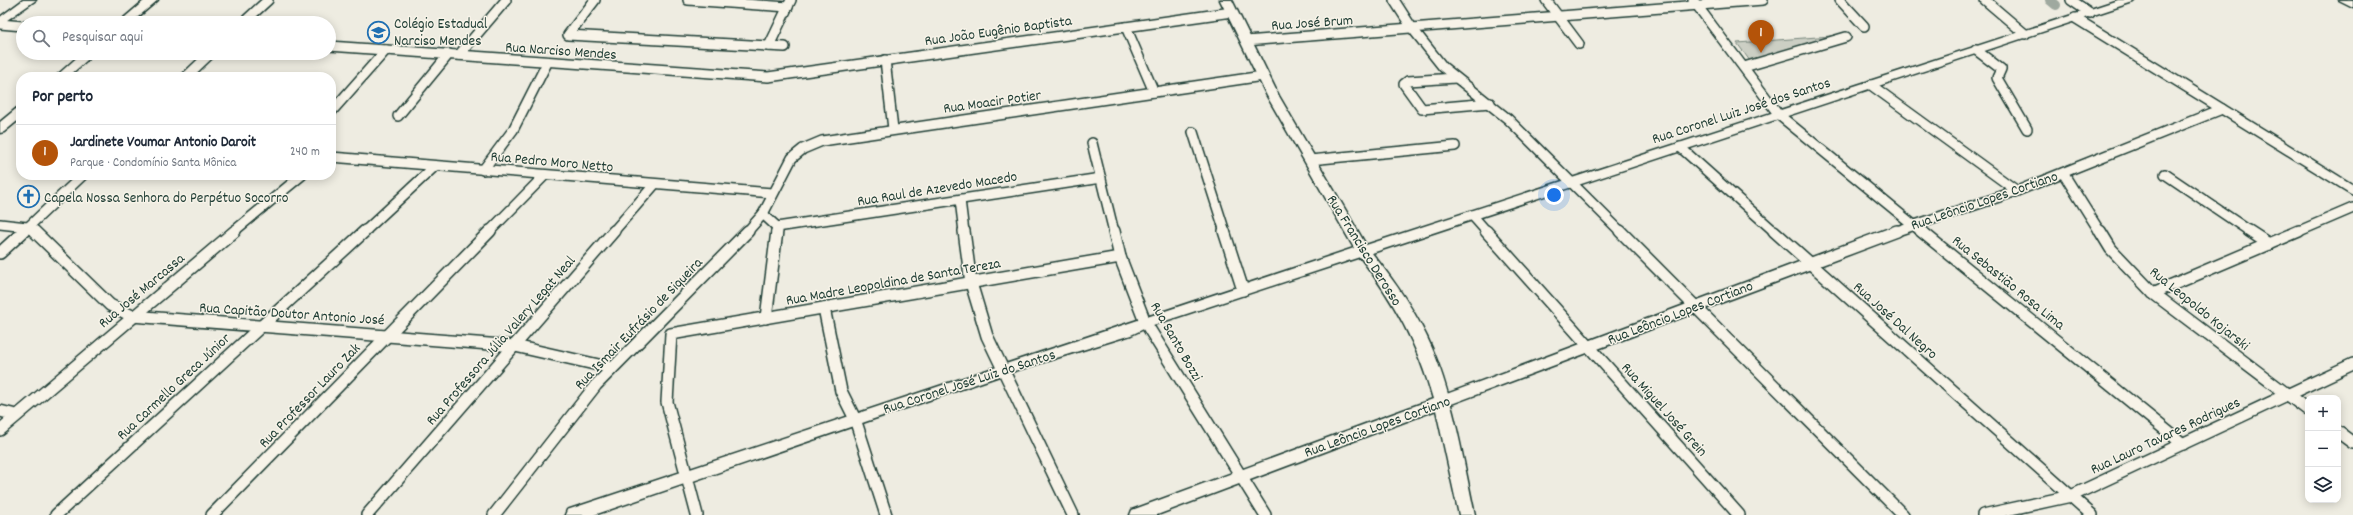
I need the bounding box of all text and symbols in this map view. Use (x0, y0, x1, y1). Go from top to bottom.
street label: Rua José Brum (1270, 10, 1354, 38)
street label: Rua João Eugênio Baptista (923, 11, 1074, 53)
place label: Colégio Estadual Narciso Mendes (394, 14, 488, 53)
search box (16, 16, 336, 60)
school or university icon: Colégio Estadual Narciso Mendes (365, 19, 391, 45)
pin: 1 (1748, 20, 1774, 53)
icon: search (30, 27, 52, 49)
text: Pesquisar aqui (62, 27, 143, 49)
street label: Rua Narciso Mendes (504, 37, 617, 67)
street label: Rua Coronel Luiz José dos Santos (1650, 73, 1834, 151)
street label: Rua Moacir Potier (942, 85, 1043, 121)
text: Por perto (32, 86, 93, 110)
text: Jardinete Voumar Antonio Daroit (70, 132, 256, 154)
text: 1 (44, 143, 46, 162)
text: 240 m (290, 143, 320, 162)
street label: Rua Pedro Moro Netto (489, 147, 614, 179)
text: Parque · Condomínio Santa Mônica (70, 154, 236, 173)
street label: Rua Raul de Azevedo Macedo (856, 166, 1019, 213)
street label: Rua Leôncio Lopes Cortiano (1908, 166, 2061, 237)
church icon: Capela Nossa Senhora do Perpétuo Socorro (16, 184, 42, 210)
your location (1544, 185, 1564, 205)
place label: Capela Nossa Senhora do Perpétuo Socorro (44, 188, 289, 210)
street label: Rua Francisco Derosso (1320, 191, 1407, 311)
street label: Rua Sebastião Rosa Lima (1946, 231, 2070, 337)
street label: Rua José Marcassa (94, 248, 191, 334)
street label: Rua Professora Júlia Valery Legat Neal (421, 251, 582, 431)
street label: Rua Ismair Eufrásio de Siqueira (570, 253, 709, 396)
street label: Rua Madre Leopoldina de Santa Tereza (784, 253, 1003, 313)
street label: Rua Leopoldo Kojarski (2144, 262, 2254, 357)
street label: Rua Leôncio Lopes Cortiano (1605, 276, 1757, 352)
street label: Rua José Dal Negro (1847, 277, 1942, 366)
street label: Rua Capitão Doutor Antonio José (199, 298, 385, 332)
street label: Rua Santo Bozzi (1144, 298, 1207, 386)
street label: Rua Carmello Greca Júnior (113, 328, 236, 446)
street label: Rua Professor Lauro Zak (254, 339, 366, 454)
street label: Rua Coronel José Luiz do Santos (881, 345, 1059, 421)
street label: Rua Miguel José Grein (1615, 358, 1712, 462)
street label: Rua Leôncio Lopes Cortiano (1302, 391, 1454, 465)
street label: Rua Lauro Tavares Rodrigues (2087, 392, 2244, 481)
map controls (2305, 395, 2341, 503)
button: + (2305, 395, 2341, 431)
button: − (2305, 431, 2341, 467)
button: layers (2305, 467, 2341, 503)

